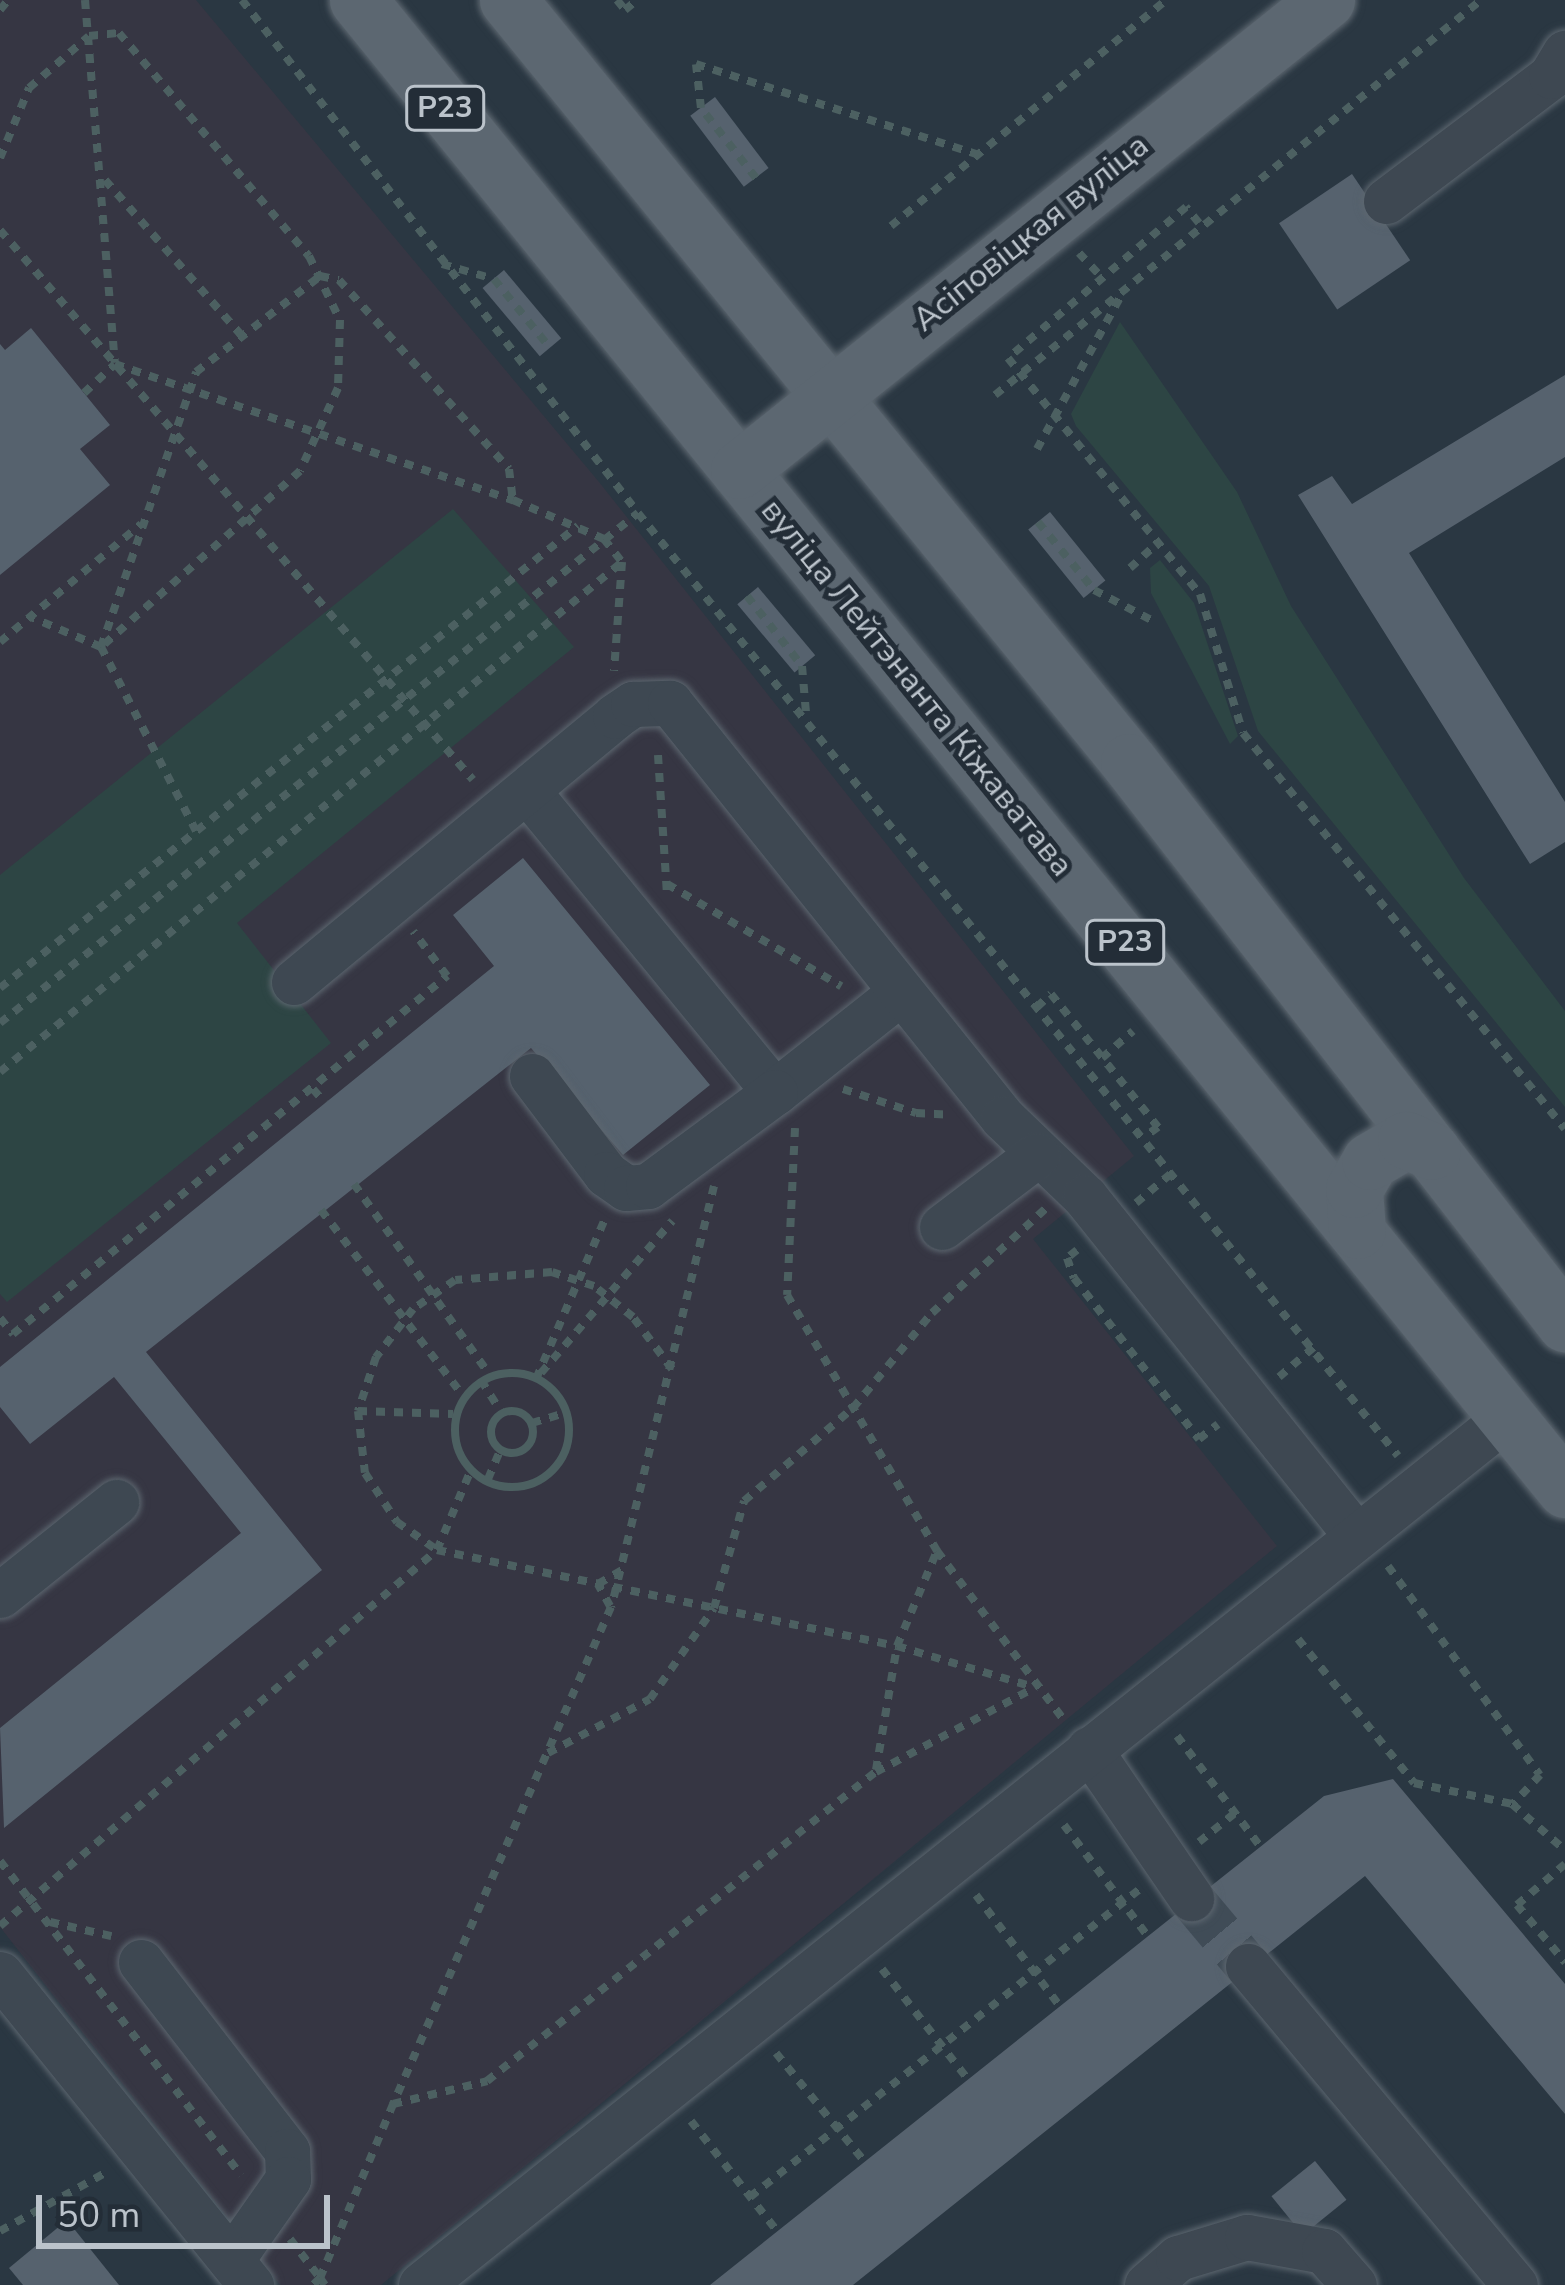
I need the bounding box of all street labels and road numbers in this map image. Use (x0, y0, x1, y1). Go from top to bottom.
road number: Р23 (403, 84, 487, 132)
street label: Асіповіцкая вуліца (905, 126, 1157, 340)
street label: вуліца Лейтэнанта Кіжаватава (752, 491, 1082, 885)
road number: Р23 (1083, 918, 1167, 966)

